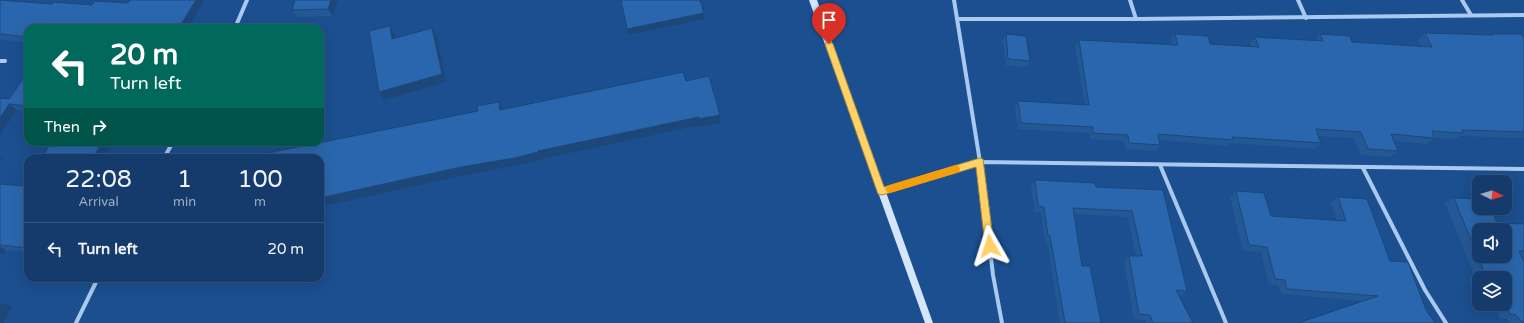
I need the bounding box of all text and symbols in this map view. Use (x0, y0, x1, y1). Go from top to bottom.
pin (812, 3, 846, 44)
icon: arrive (818, 9, 840, 31)
text: 20 m (110, 38, 178, 72)
icon: left (44, 40, 96, 92)
text: Turn left (110, 72, 182, 94)
icon: right (88, 116, 110, 138)
text: Then (44, 118, 80, 136)
text: 22:08 (65, 165, 132, 194)
text: 1 (177, 165, 192, 194)
text: 100 (237, 165, 283, 194)
north arrow (1472, 175, 1512, 215)
map controls (1472, 175, 1512, 311)
text: Arrival (78, 194, 119, 210)
text: min (173, 194, 196, 210)
text: m (254, 194, 266, 210)
button: sound (1472, 223, 1512, 263)
position arrow (969, 225, 1011, 267)
icon: left (44, 238, 66, 260)
text: Turn left (78, 240, 138, 258)
text: 20 m (267, 240, 304, 258)
button: layers (1472, 271, 1512, 311)

